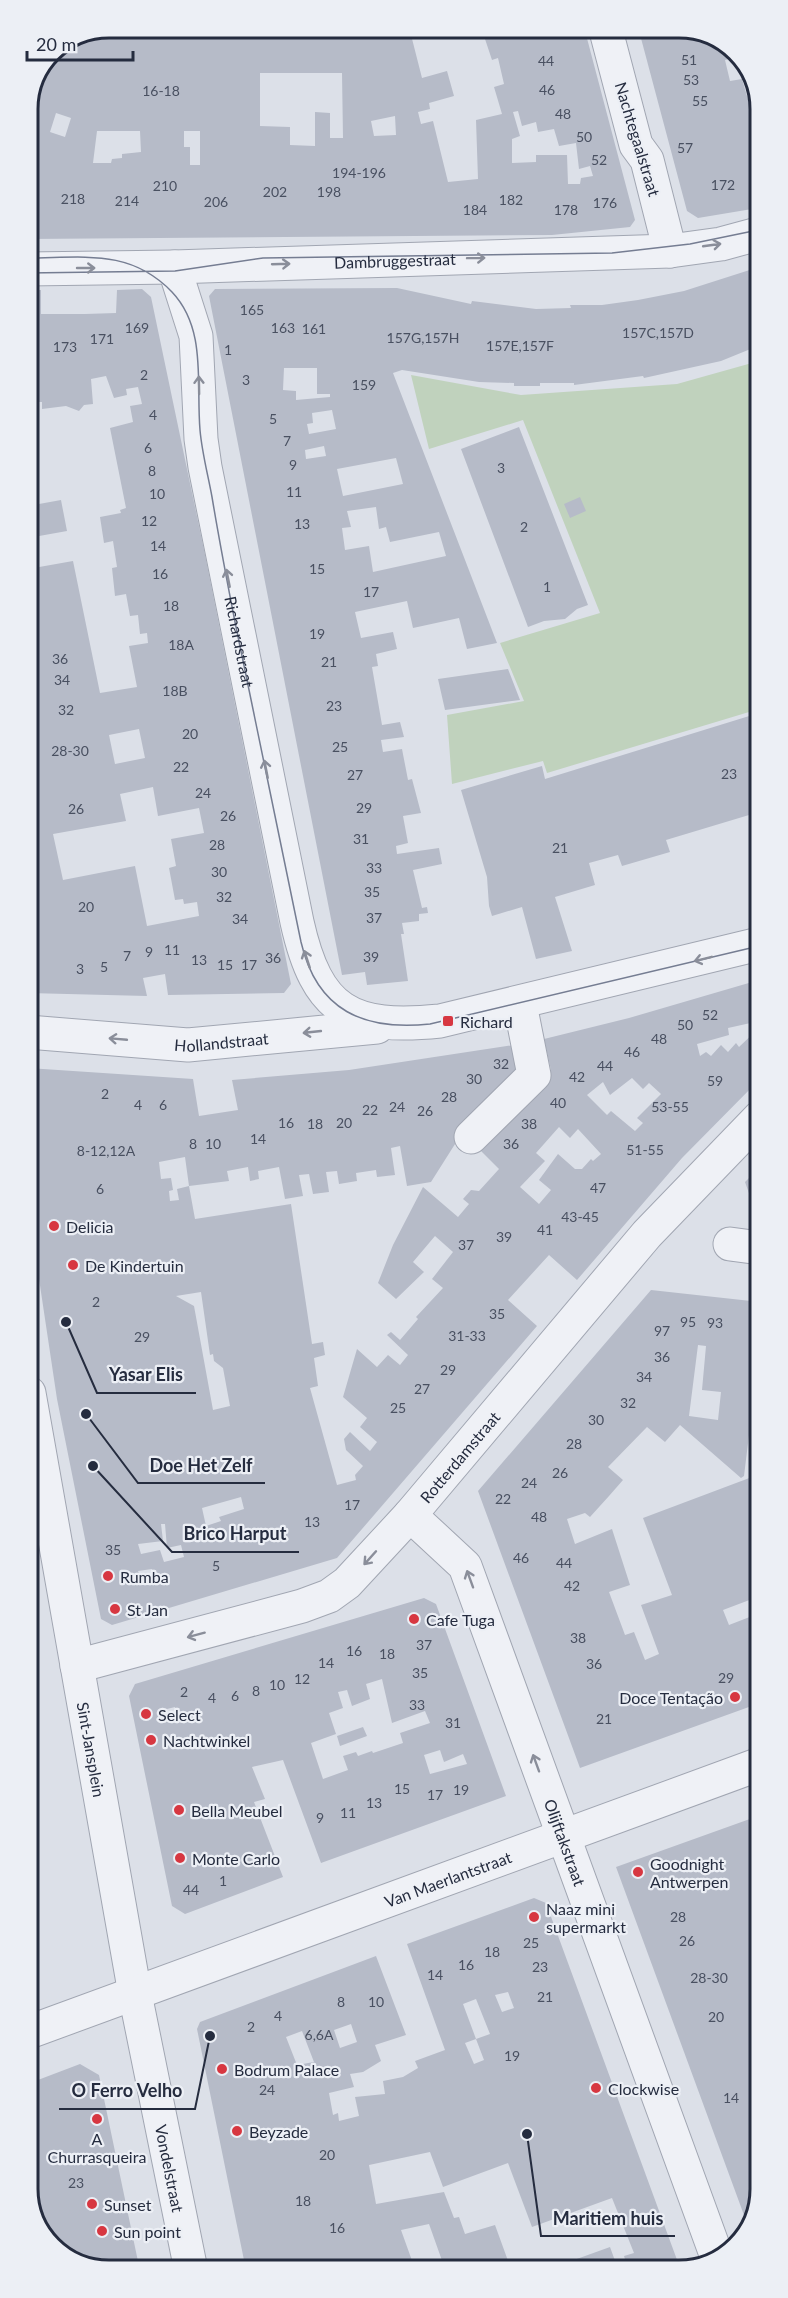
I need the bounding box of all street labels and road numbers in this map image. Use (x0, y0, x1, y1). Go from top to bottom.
street label: Nachtegaalstraat (612, 80, 664, 199)
street label: Dambruggestraat (334, 248, 456, 271)
street label: Richardstraat (222, 594, 259, 689)
street label: Hollandstraat (174, 1028, 269, 1055)
street label: Rotterdamstraat (415, 1407, 503, 1506)
street label: Sint-Jansplein (74, 1700, 110, 1799)
street label: Olijftakstraat (541, 1796, 590, 1888)
street label: Van Maerlantstraat (382, 1846, 514, 1910)
street label: Vondelstraat (152, 2123, 189, 2214)

